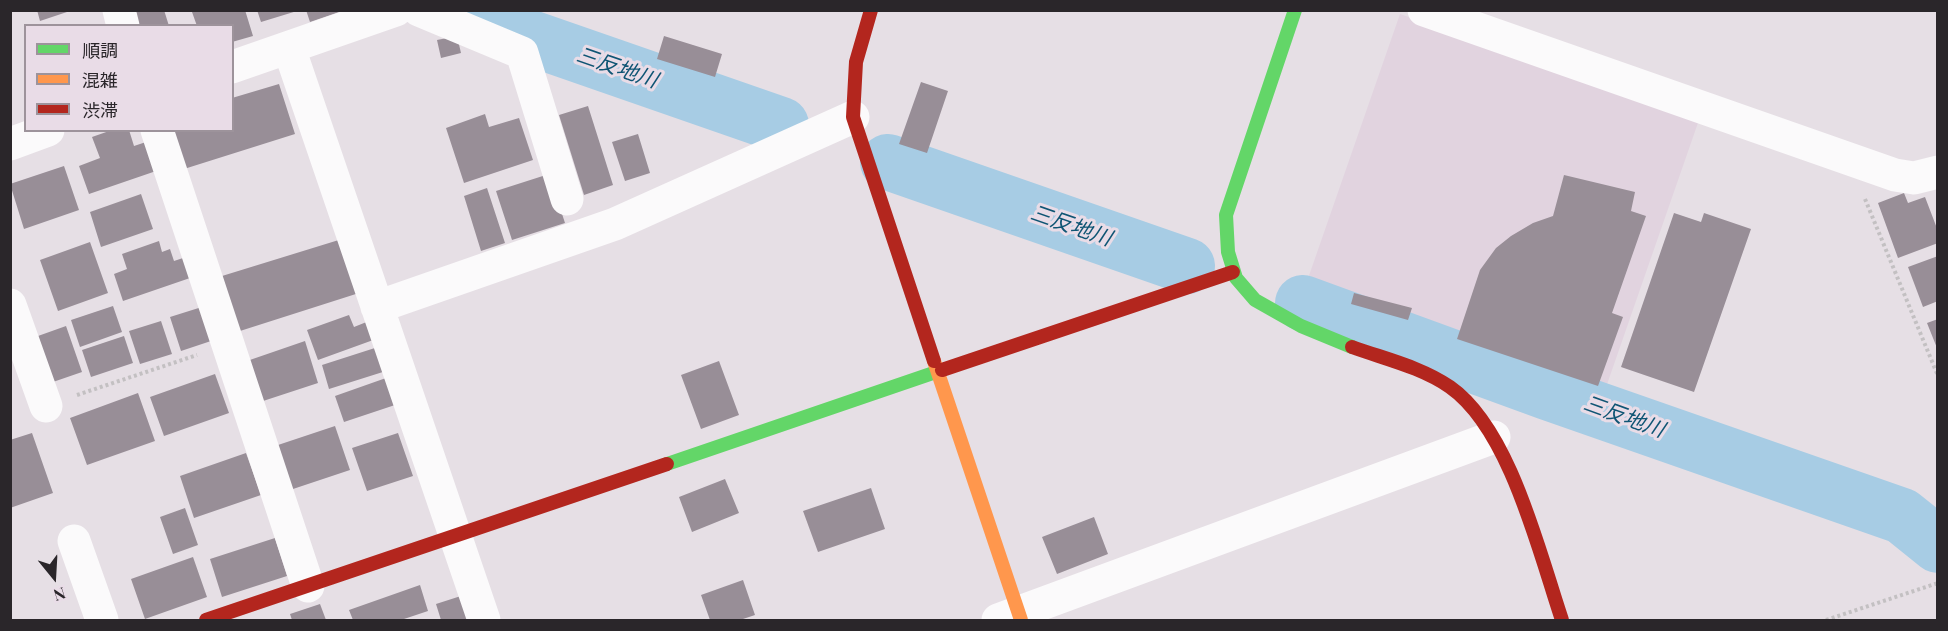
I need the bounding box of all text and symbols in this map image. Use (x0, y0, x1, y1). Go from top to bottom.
legend (24, 24, 234, 132)
text: 順調 (82, 38, 118, 62)
water label: 三反地川 (573, 42, 661, 94)
text: 混雑 (82, 68, 118, 92)
text: 渋滞 (82, 98, 118, 122)
water label: 三反地川 (1027, 200, 1115, 252)
water label: 三反地川 (1580, 391, 1668, 443)
north arrow (24, 547, 84, 607)
text: N (51, 583, 68, 606)

